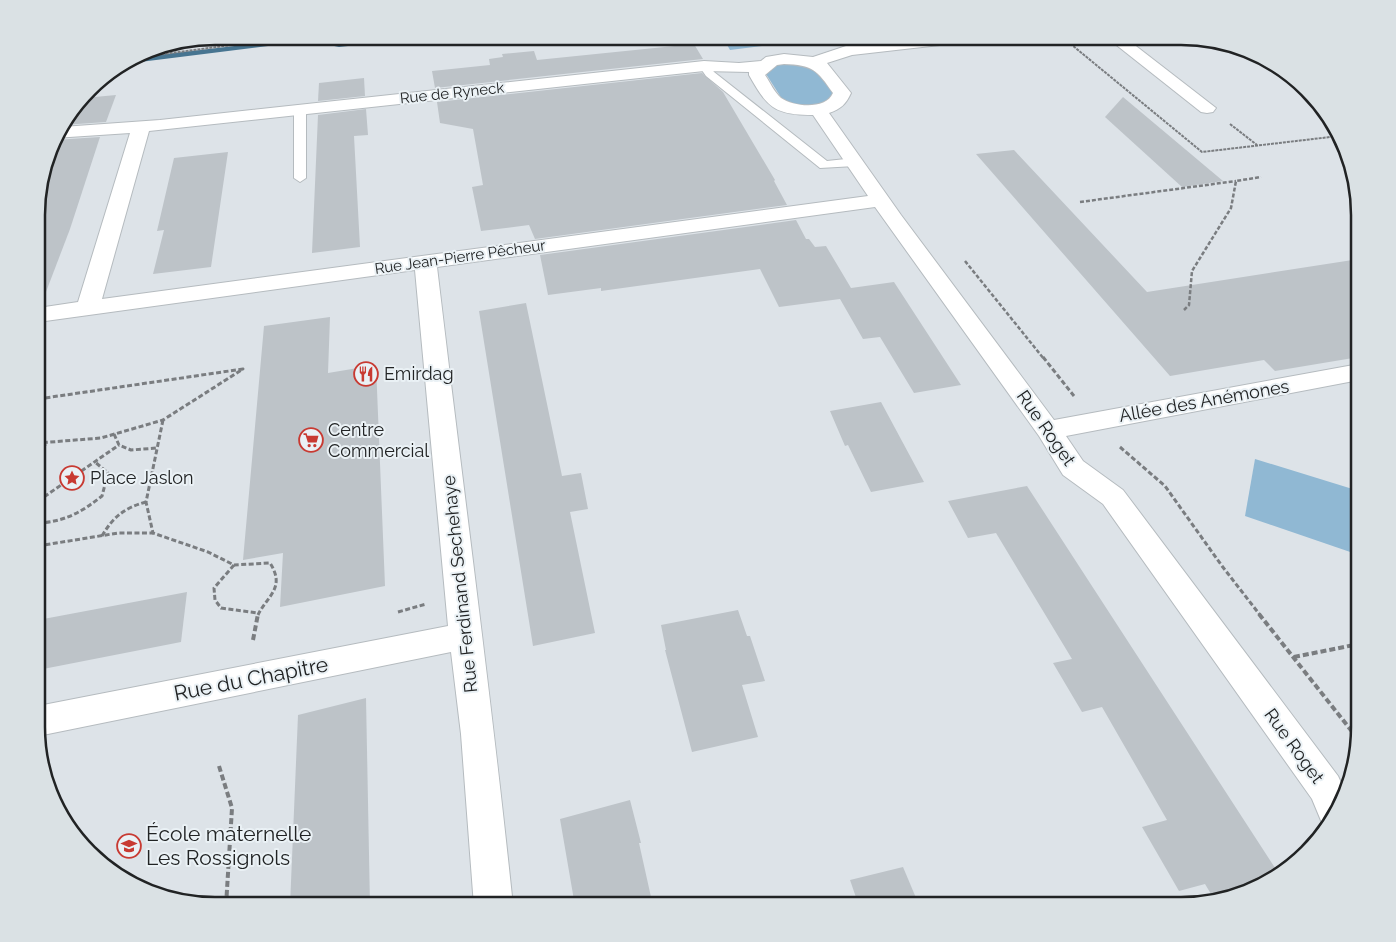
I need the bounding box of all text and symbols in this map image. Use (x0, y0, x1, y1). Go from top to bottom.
street label: Rue de Ryneck (399, 79, 505, 107)
street label: Rue Jean-Pierre Pêcheur (373, 236, 547, 278)
restaurant icon: Emirdag (353, 361, 379, 387)
place label: Emirdag (384, 363, 454, 384)
street label: Allée des Anémones (1117, 375, 1291, 426)
street label: Rue Roget (1013, 386, 1080, 469)
place label: Centre Commercial (328, 419, 429, 461)
supermarket icon: Centre Commercial (298, 427, 324, 453)
place icon: Place Jaslon (59, 465, 85, 491)
place label: Place Jaslon (90, 467, 193, 488)
street label: Rue Ferdinand Sechehaye (438, 474, 481, 694)
street label: Rue du Chapitre (172, 651, 330, 706)
street label: Rue Roget (1260, 704, 1329, 787)
place label: École maternelle Les Rossignols (146, 821, 311, 870)
school or university icon: École maternelle Les Rossignols (116, 833, 142, 859)

